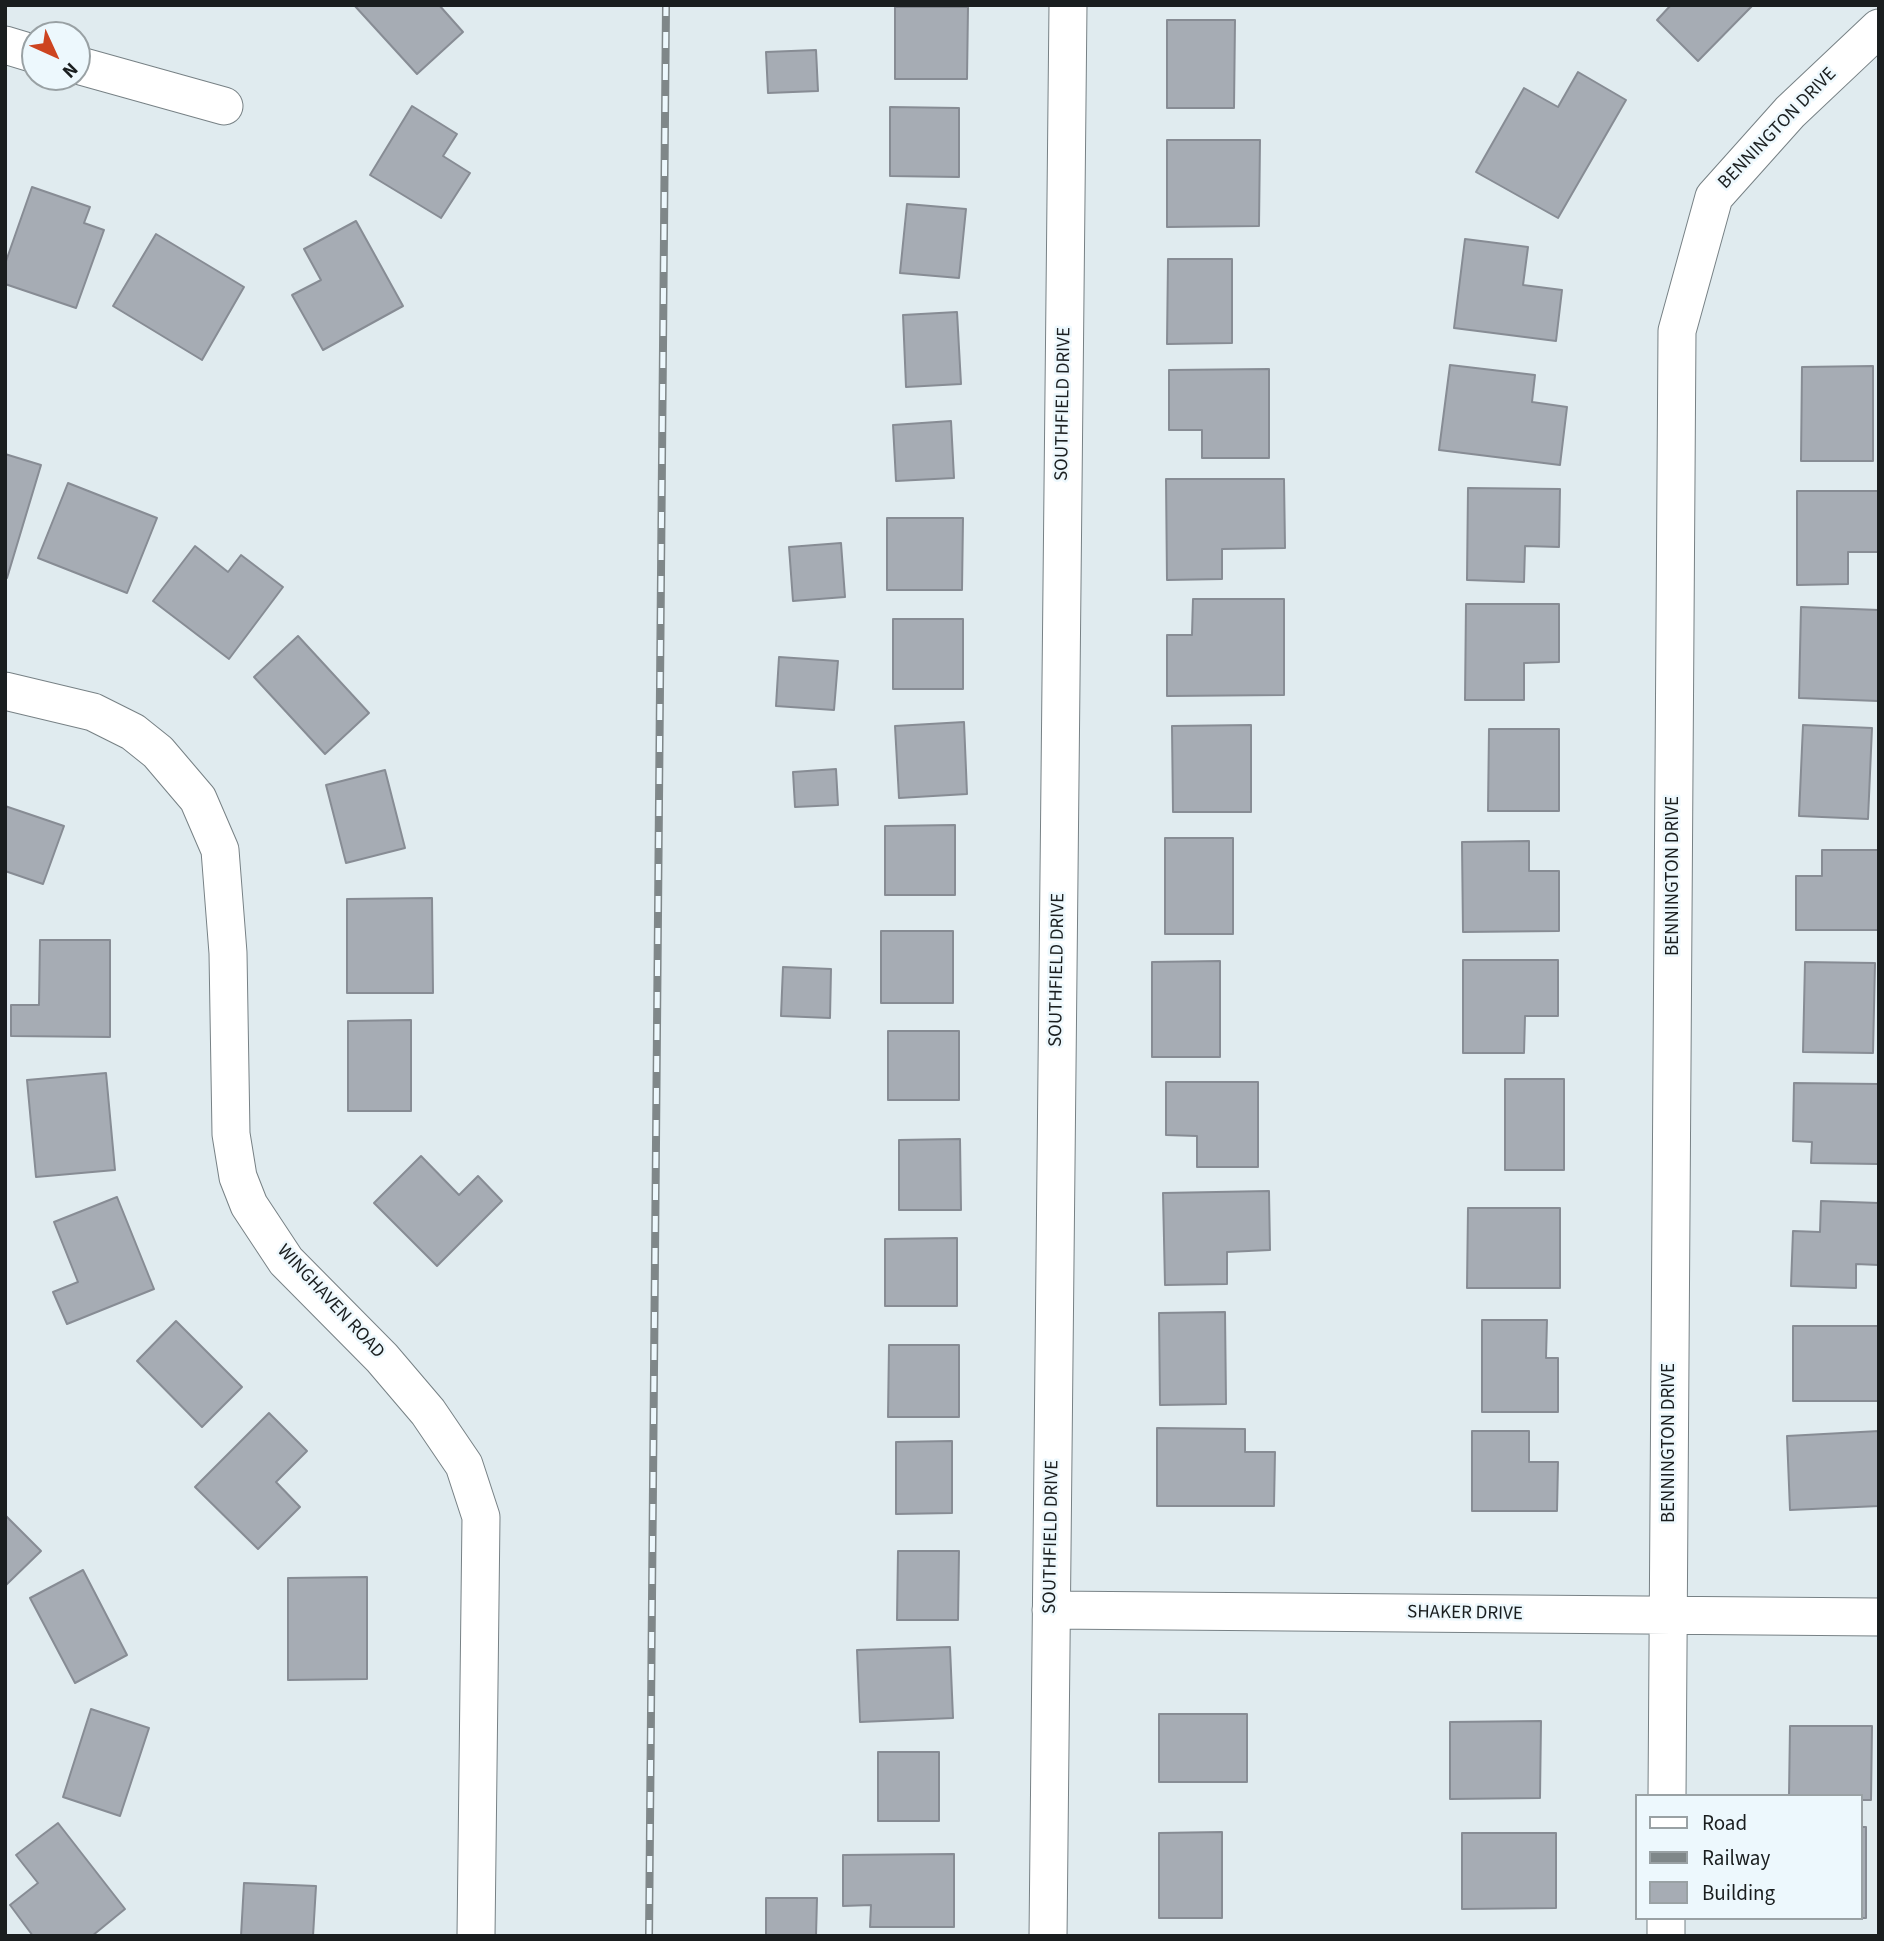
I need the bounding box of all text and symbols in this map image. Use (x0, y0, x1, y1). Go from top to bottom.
north arrow (21, 21, 91, 91)
text: N (56, 56, 84, 84)
street label: BENNINGTON DRIVE (1714, 63, 1842, 195)
street label: SOUTHFIELD DRIVE (1051, 327, 1077, 481)
street label: BENNINGTON DRIVE (1663, 796, 1685, 956)
street label: SOUTHFIELD DRIVE (1045, 893, 1071, 1047)
street label: WINGHAVEN ROAD (271, 1240, 389, 1364)
street label: BENNINGTON DRIVE (1659, 1363, 1681, 1523)
street label: SOUTHFIELD DRIVE (1039, 1460, 1065, 1614)
street label: SHAKER DRIVE (1407, 1602, 1523, 1626)
legend (1636, 1794, 1863, 1920)
text: Road (1702, 1808, 1747, 1838)
text: Railway (1702, 1843, 1770, 1873)
text: Building (1702, 1878, 1775, 1908)

